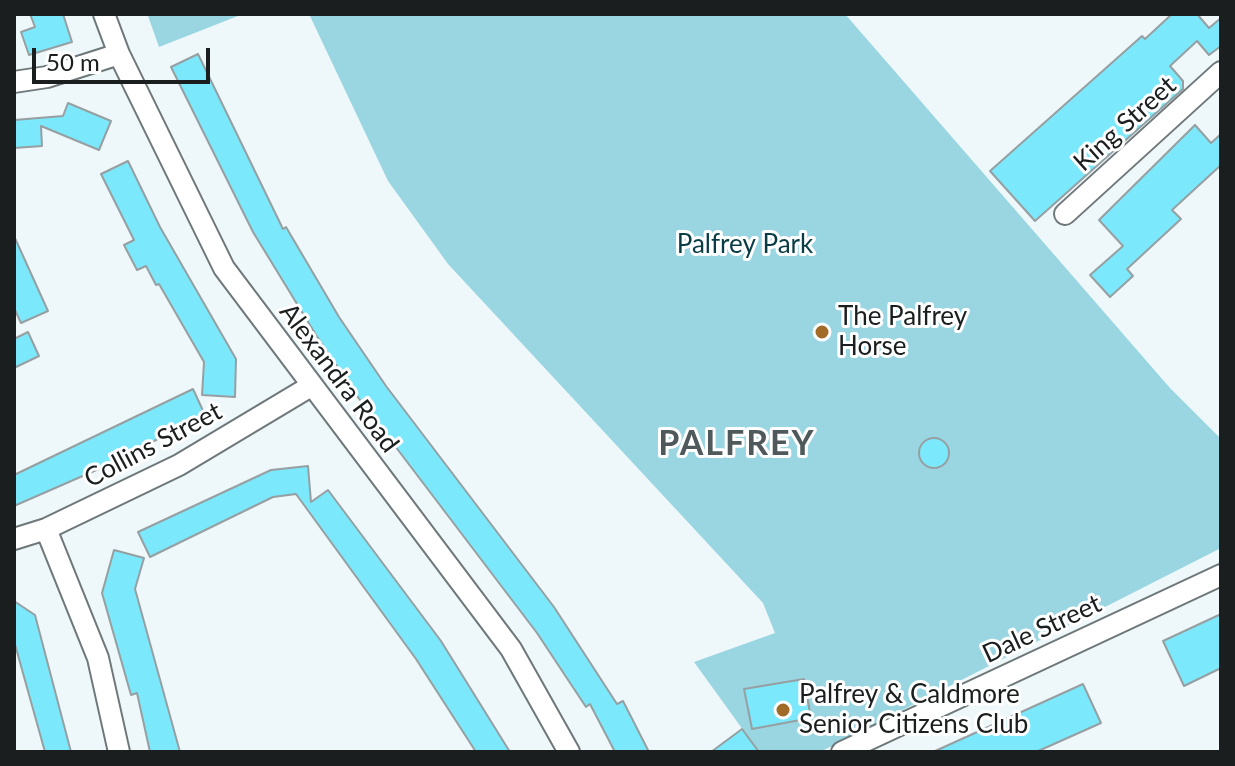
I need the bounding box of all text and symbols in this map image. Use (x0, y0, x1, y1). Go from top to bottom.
scale bar (36, 32, 214, 82)
text: 50 m (46, 47, 100, 76)
street label: King Street (1068, 70, 1182, 178)
park label: Palfrey Park (677, 229, 813, 261)
street label: Alexandra Road (273, 297, 405, 459)
place label: The Palfrey Horse (838, 301, 967, 362)
marker: The Palfrey Horse (813, 323, 831, 341)
street label: Collins Street (79, 396, 227, 494)
district label: PALFREY (658, 424, 816, 464)
street label: Dale Street (978, 588, 1106, 670)
place label: Palfrey & Caldmore Senior Citizens Club (799, 679, 1028, 740)
marker: Palfrey & Caldmore Senior Citizens Club (774, 701, 792, 719)

